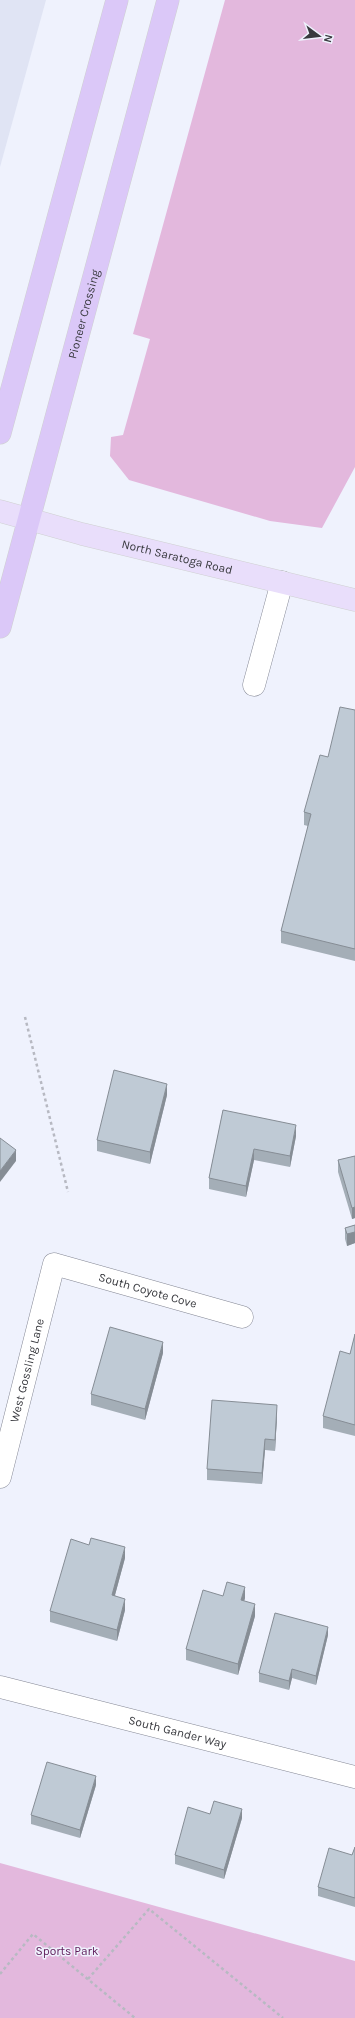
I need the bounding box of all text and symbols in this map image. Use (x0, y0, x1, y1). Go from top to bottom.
north arrow (299, 16, 339, 56)
text: N (321, 33, 335, 44)
street label: Pioneer Crossing (65, 268, 103, 360)
street label: North Saratoga Road (120, 537, 234, 577)
street label: South Coyote Cove (97, 1270, 198, 1311)
street label: West Gossling Lane (7, 1317, 47, 1424)
street label: South Gander Way (127, 1713, 228, 1751)
park label: Sports Park (35, 1944, 99, 1958)

